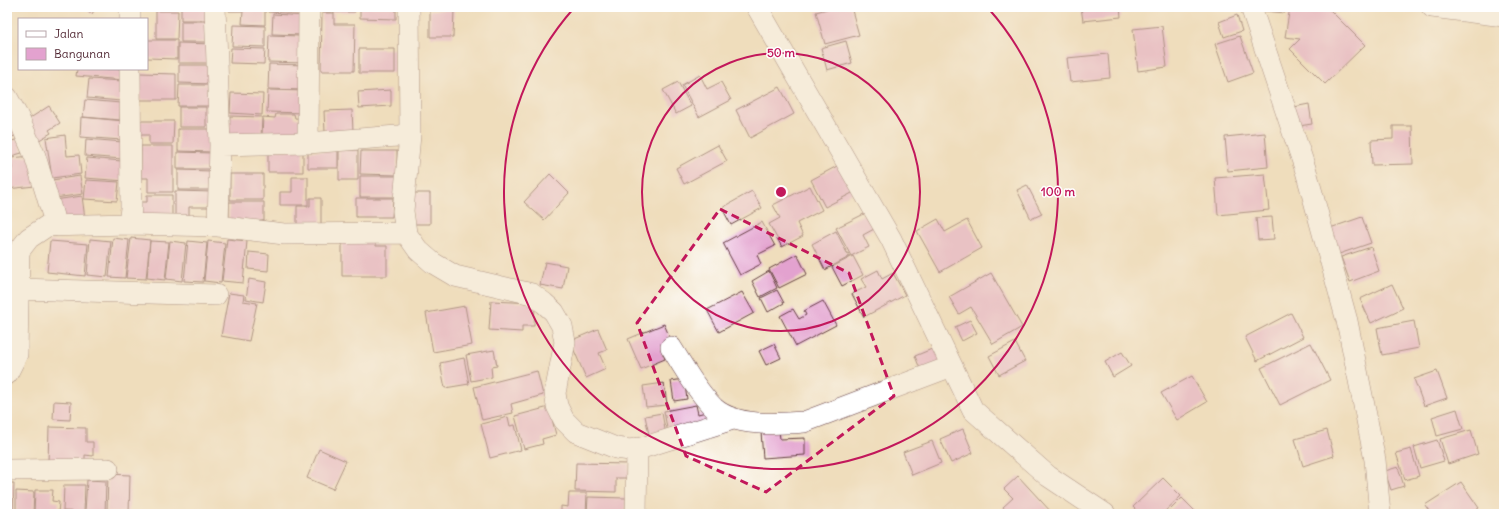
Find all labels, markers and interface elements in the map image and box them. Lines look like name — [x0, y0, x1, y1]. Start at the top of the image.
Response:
legend — [18, 18, 148, 70]
text: Jalan — [54, 26, 83, 41]
text: 50 m — [767, 45, 796, 60]
text: Bangunan — [54, 46, 110, 61]
text: 100 m — [1041, 184, 1075, 199]
centre of rings — [774, 185, 788, 199]

